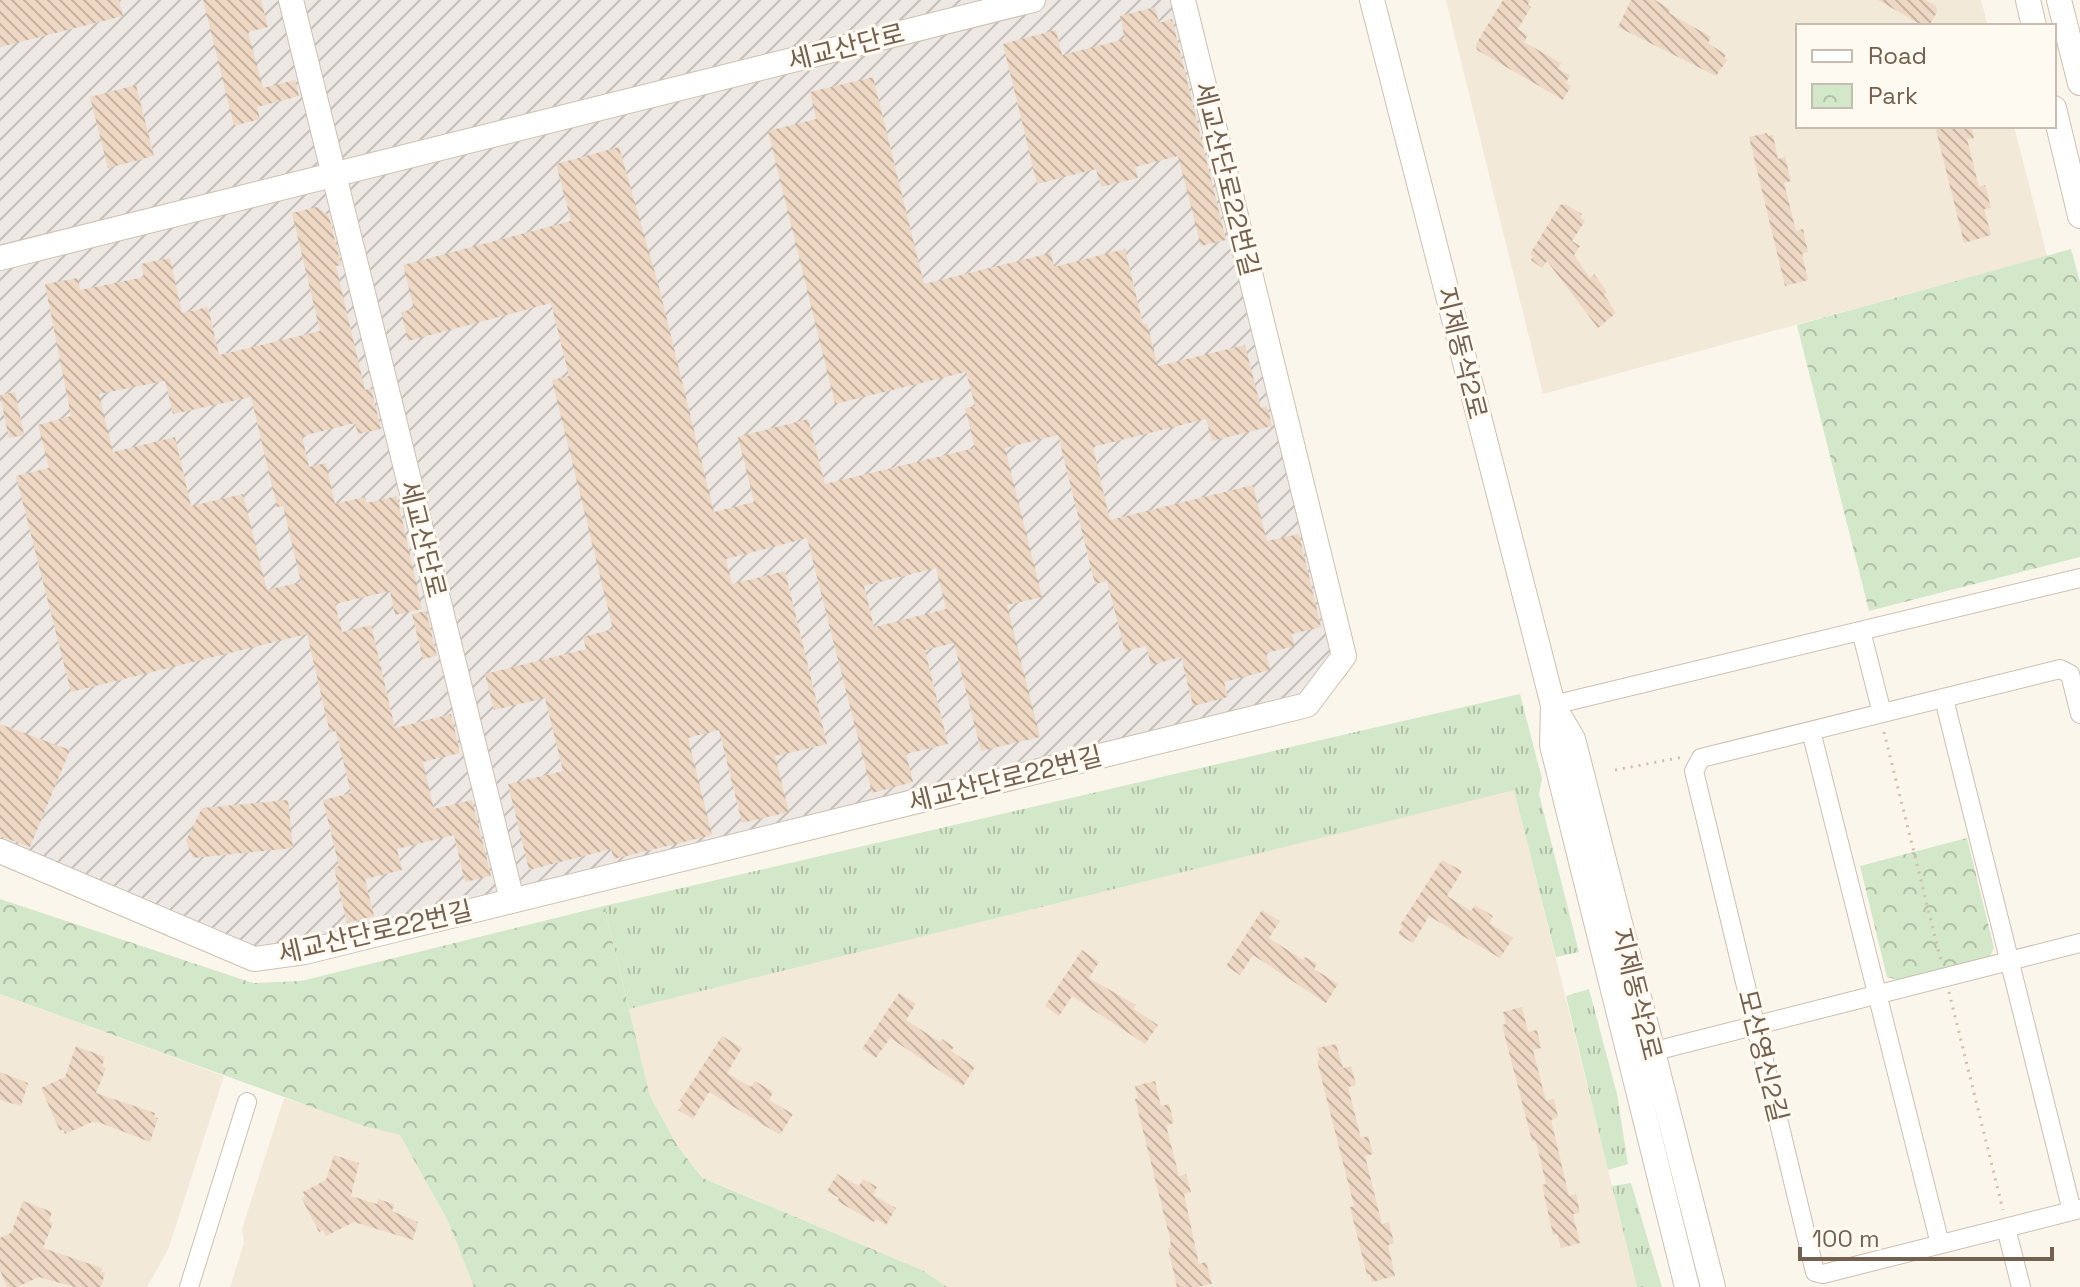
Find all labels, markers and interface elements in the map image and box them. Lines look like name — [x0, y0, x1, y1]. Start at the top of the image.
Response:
street label: 세교산단로 — [784, 16, 908, 78]
legend — [1796, 24, 2056, 128]
text: Road — [1868, 40, 1927, 71]
street label: 세교산단로22번길 — [1186, 78, 1268, 280]
text: Park — [1868, 80, 1918, 111]
street label: 지제동삭2로 — [1429, 283, 1495, 423]
street label: 세교산단로 — [392, 477, 454, 601]
street label: 세교산단로22번길 — [904, 738, 1106, 820]
street label: 세교산단로22번길 — [274, 893, 476, 971]
street label: 지제동삭2로 — [1604, 924, 1670, 1064]
street label: 모산영신2길 — [1730, 986, 1796, 1126]
scale bar — [1800, 1211, 2052, 1261]
text: 100 m — [1812, 1223, 1880, 1254]

